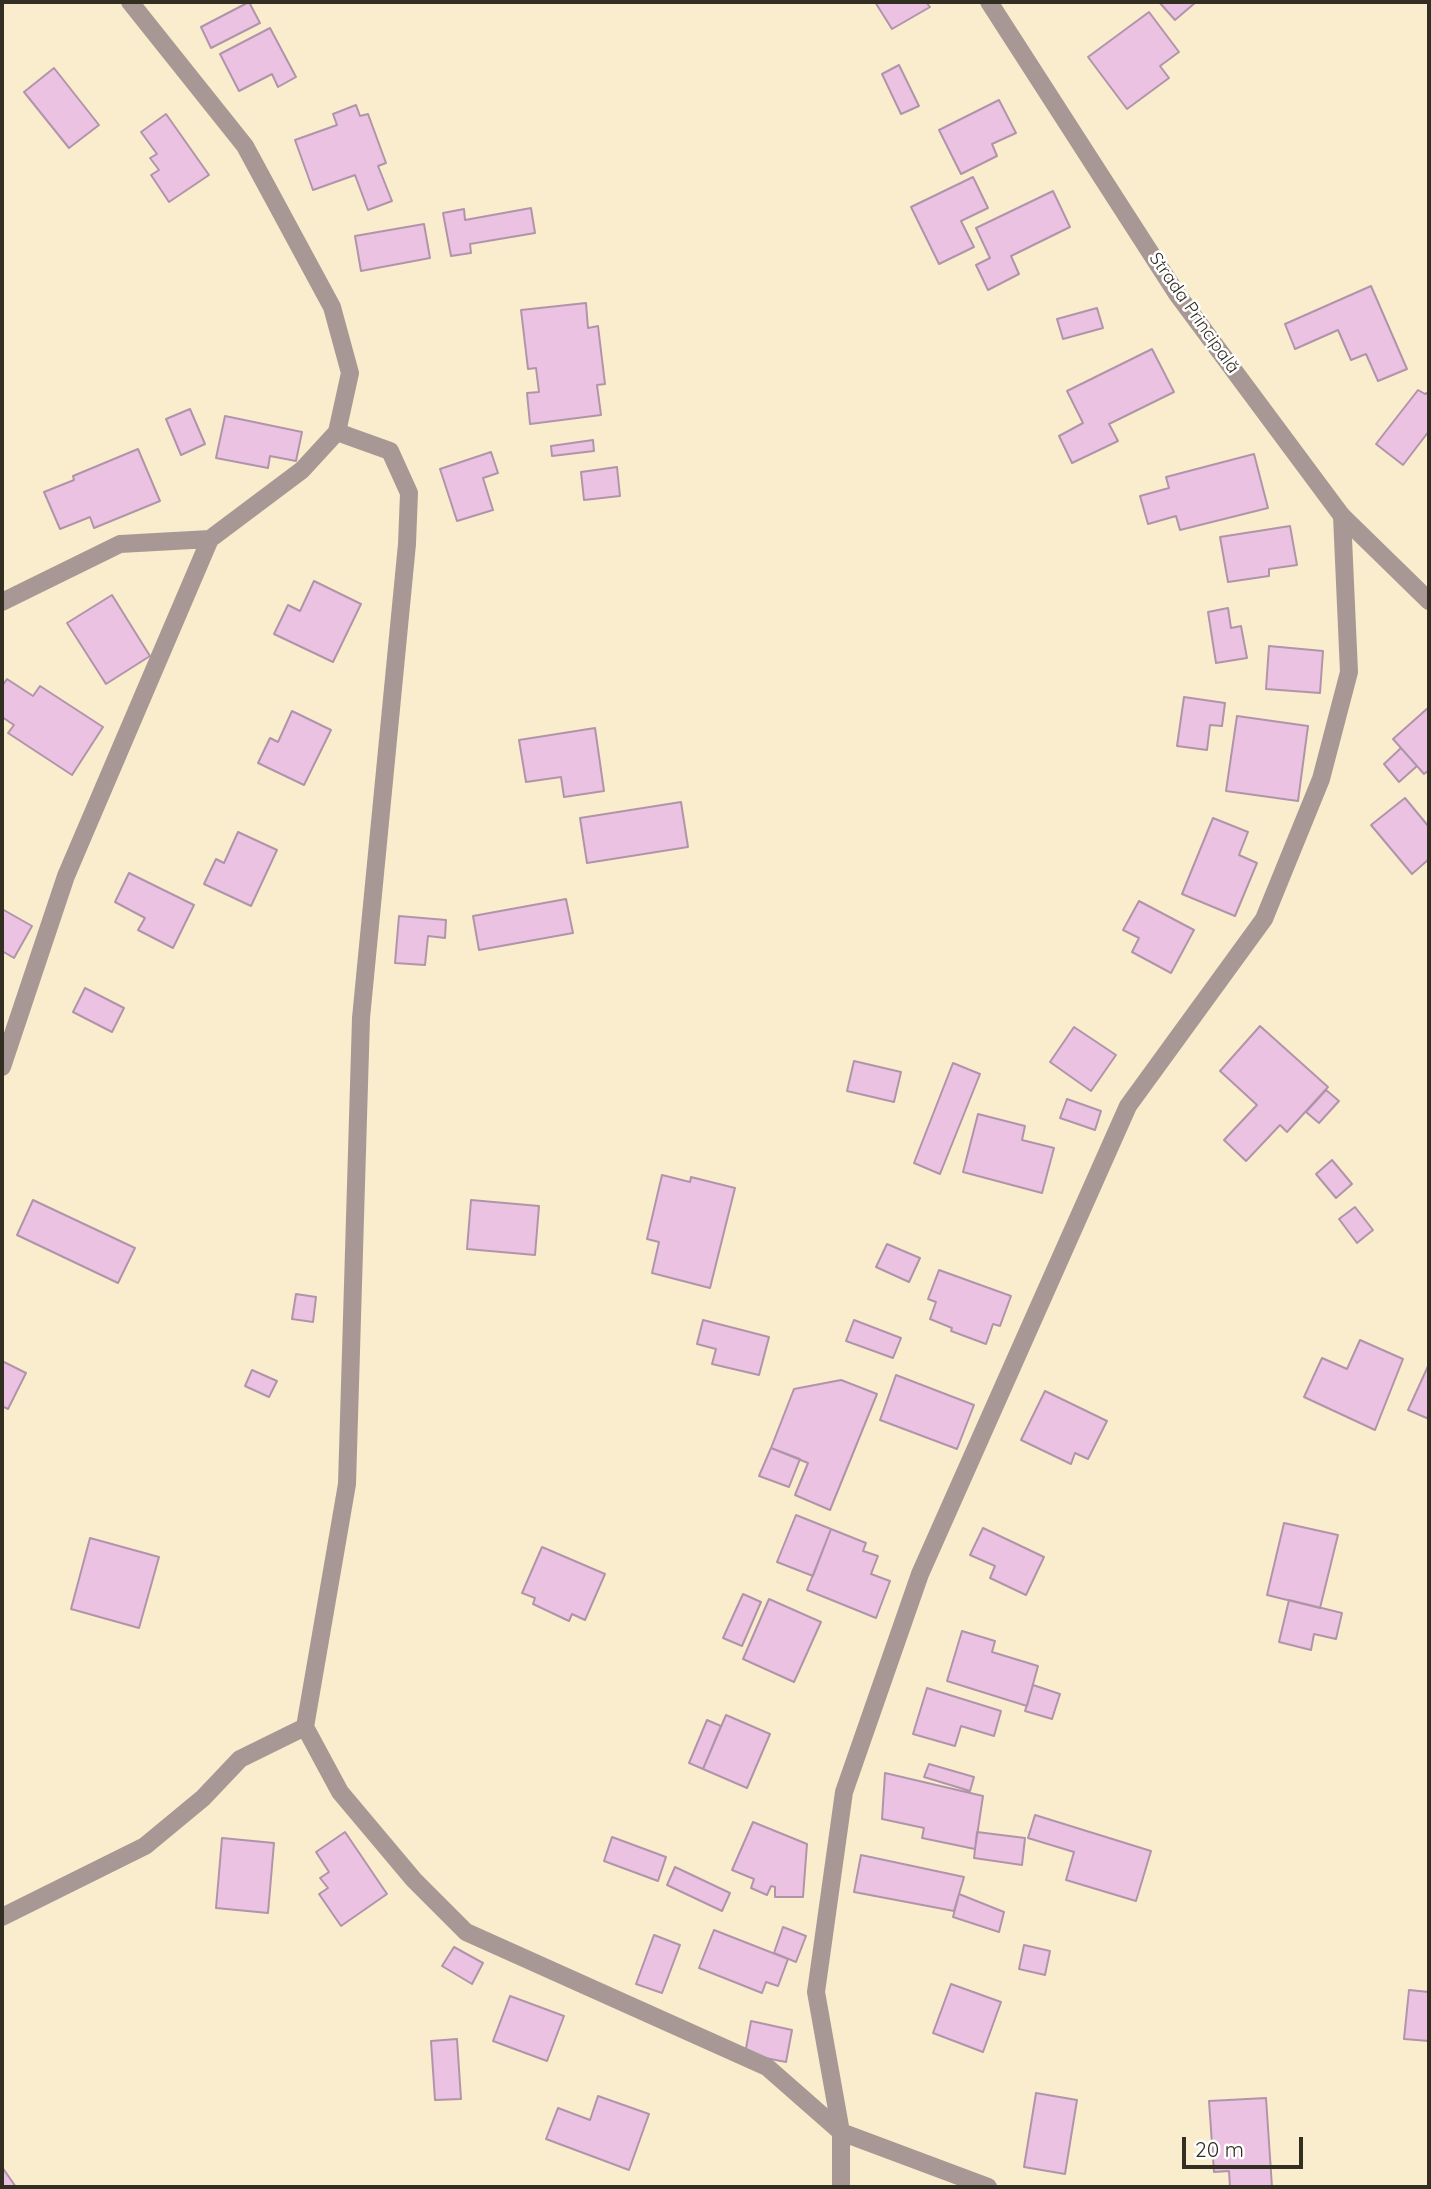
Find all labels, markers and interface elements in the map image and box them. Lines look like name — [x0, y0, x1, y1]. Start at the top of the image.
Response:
street label: Strada Principală — [1144, 248, 1244, 378]
scale bar — [1186, 2122, 1307, 2166]
text: 20 m — [1195, 2136, 1244, 2162]

